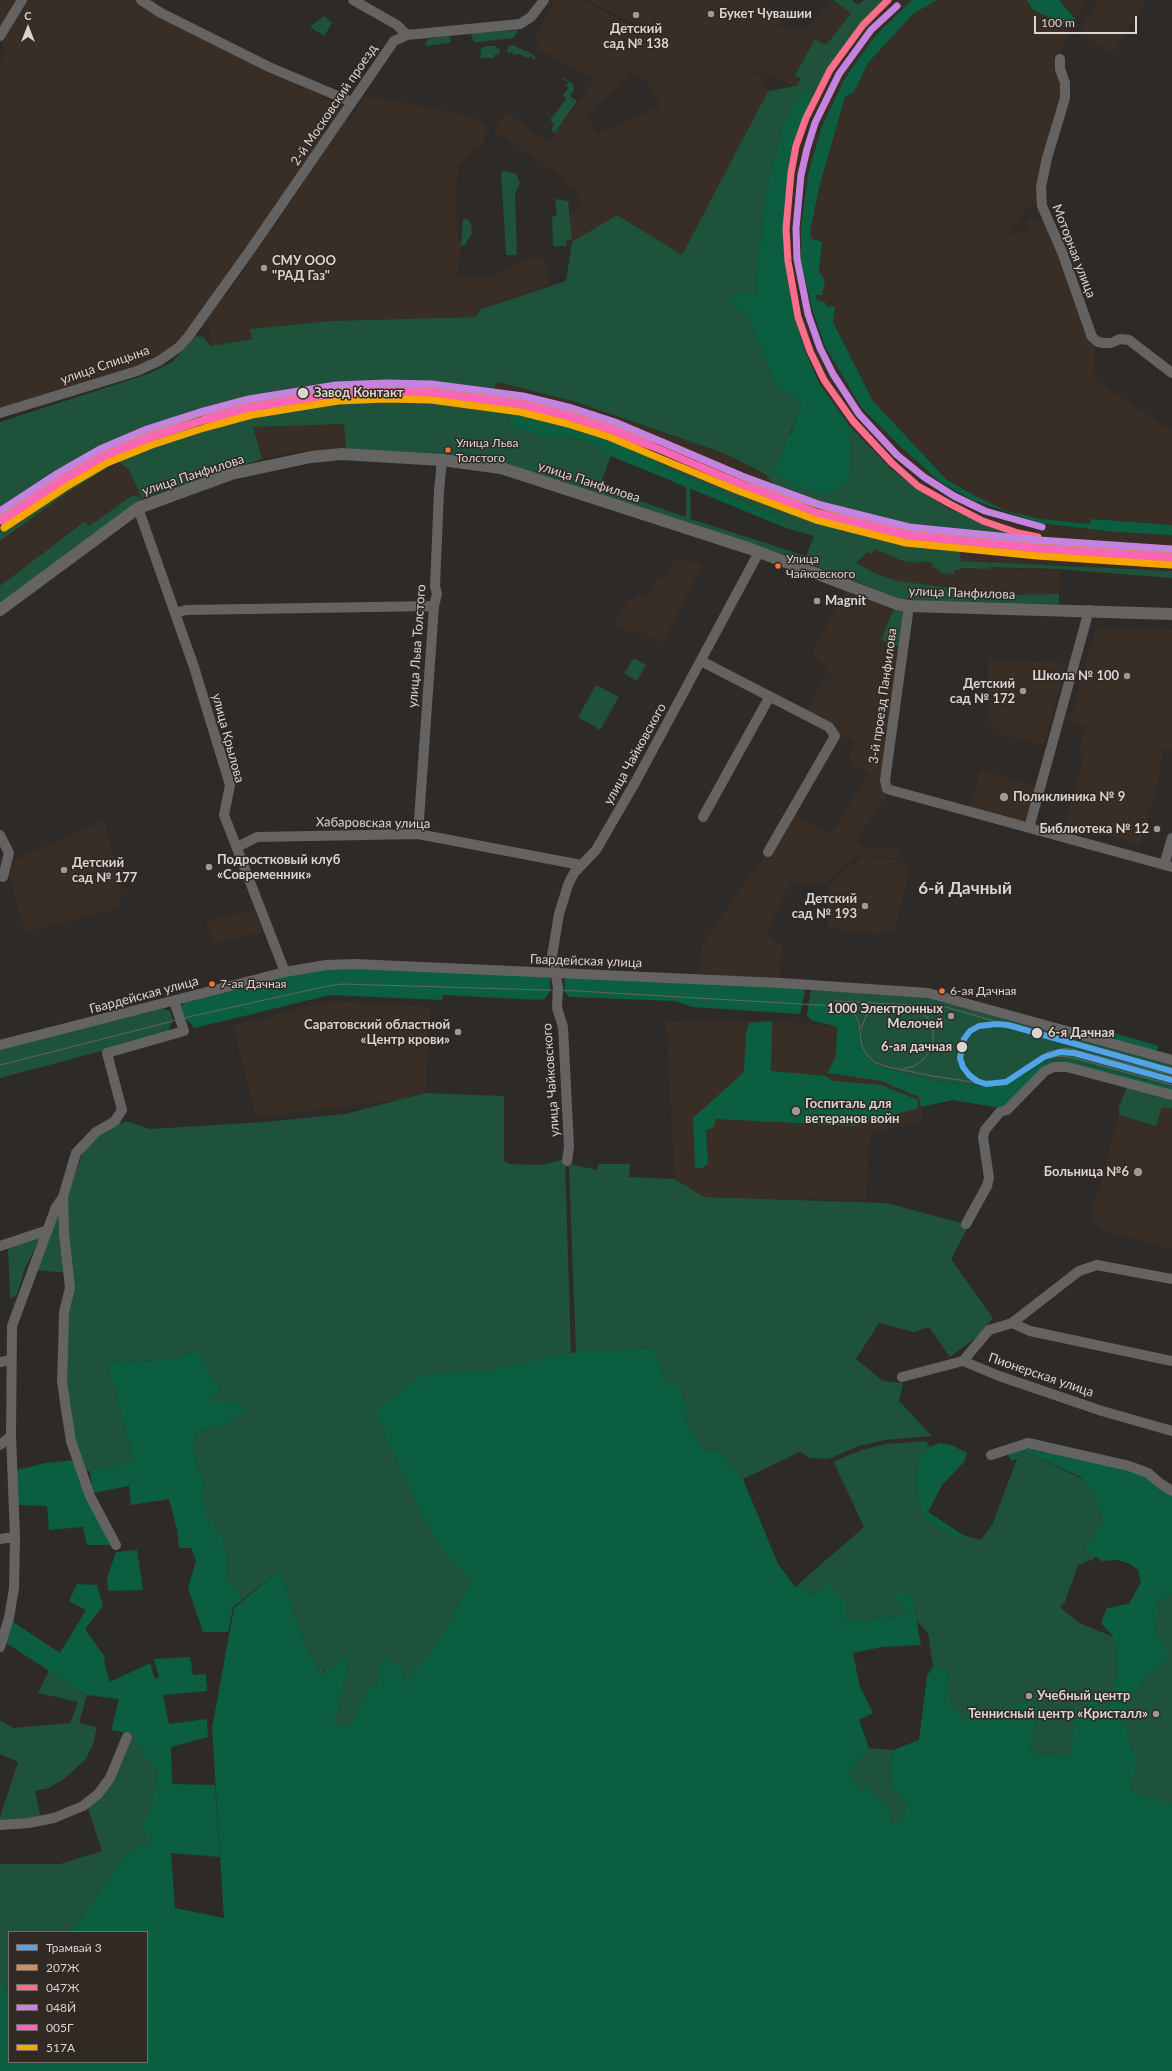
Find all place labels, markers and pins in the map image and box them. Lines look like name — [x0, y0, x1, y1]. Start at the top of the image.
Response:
place label: Букет Чувашии — [719, 6, 812, 22]
marker: Букет Чувашии — [706, 9, 716, 19]
marker: Детский сад № 138 — [631, 10, 641, 20]
place label: Детский сад № 138 — [603, 21, 669, 52]
place label: СМУ ООО "РАД Газ" — [272, 253, 336, 284]
marker: СМУ ООО "РАД Газ" — [259, 263, 269, 273]
place label: Завод Контакт — [314, 385, 404, 401]
marker: Завод Контакт — [296, 386, 310, 400]
place label: Улица Льва Толстого — [456, 436, 518, 464]
marker: Улица Льва Толстого — [443, 445, 453, 455]
place label: Улица Чайковского — [786, 552, 855, 580]
marker: Улица Чайковского — [773, 561, 783, 571]
place label: Magnit — [825, 593, 866, 609]
marker: Magnit — [812, 596, 822, 606]
place label: Школа № 100 — [1032, 668, 1119, 684]
marker: Школа № 100 — [1122, 671, 1132, 681]
place label: Детский сад № 172 — [950, 676, 1015, 707]
marker: Детский сад № 172 — [1018, 686, 1028, 696]
place label: Поликлиника № 9 — [1013, 789, 1125, 805]
marker: Поликлиника № 9 — [998, 791, 1010, 803]
place label: Библиотека № 12 — [1039, 821, 1149, 837]
marker: Библиотека № 12 — [1152, 824, 1162, 834]
place label: Подростковый клуб «Современник» — [217, 852, 340, 883]
place label: Детский сад № 177 — [72, 855, 137, 886]
marker: Подростковый клуб «Современник» — [204, 862, 214, 872]
marker: Детский сад № 177 — [59, 865, 69, 875]
place label: Детский сад № 193 — [792, 891, 857, 922]
marker: Детский сад № 193 — [860, 901, 870, 911]
place label: 7-ая Дачная — [220, 977, 287, 991]
marker: 7-ая Дачная — [207, 979, 217, 989]
place label: 6-ая Дачная — [950, 984, 1017, 998]
marker: 6-ая Дачная — [937, 986, 947, 996]
place label: 1000 Электронных Мелочей — [827, 1001, 943, 1032]
marker: 1000 Электронных Мелочей — [946, 1011, 956, 1021]
place label: Саратовский областной «Центр крови» — [304, 1017, 450, 1048]
place label: 6-я Дачная — [1048, 1025, 1115, 1041]
marker: 6-я Дачная — [1030, 1026, 1044, 1040]
marker: Саратовский областной «Центр крови» — [453, 1027, 463, 1037]
place label: 6-ая дачная — [881, 1039, 952, 1055]
marker: 6-ая дачная — [955, 1040, 969, 1054]
place label: Госпиталь для ветеранов войн — [805, 1096, 899, 1127]
marker: Госпиталь для ветеранов войн — [790, 1105, 802, 1117]
place label: Больница №6 — [1044, 1164, 1129, 1180]
marker: Больница №6 — [1132, 1166, 1144, 1178]
place label: Учебный центр — [1037, 1688, 1130, 1704]
marker: Учебный центр — [1024, 1691, 1034, 1701]
place label: Теннисный центр «Кристалл» — [968, 1706, 1148, 1722]
marker: Теннисный центр «Кристалл» — [1151, 1709, 1161, 1719]

